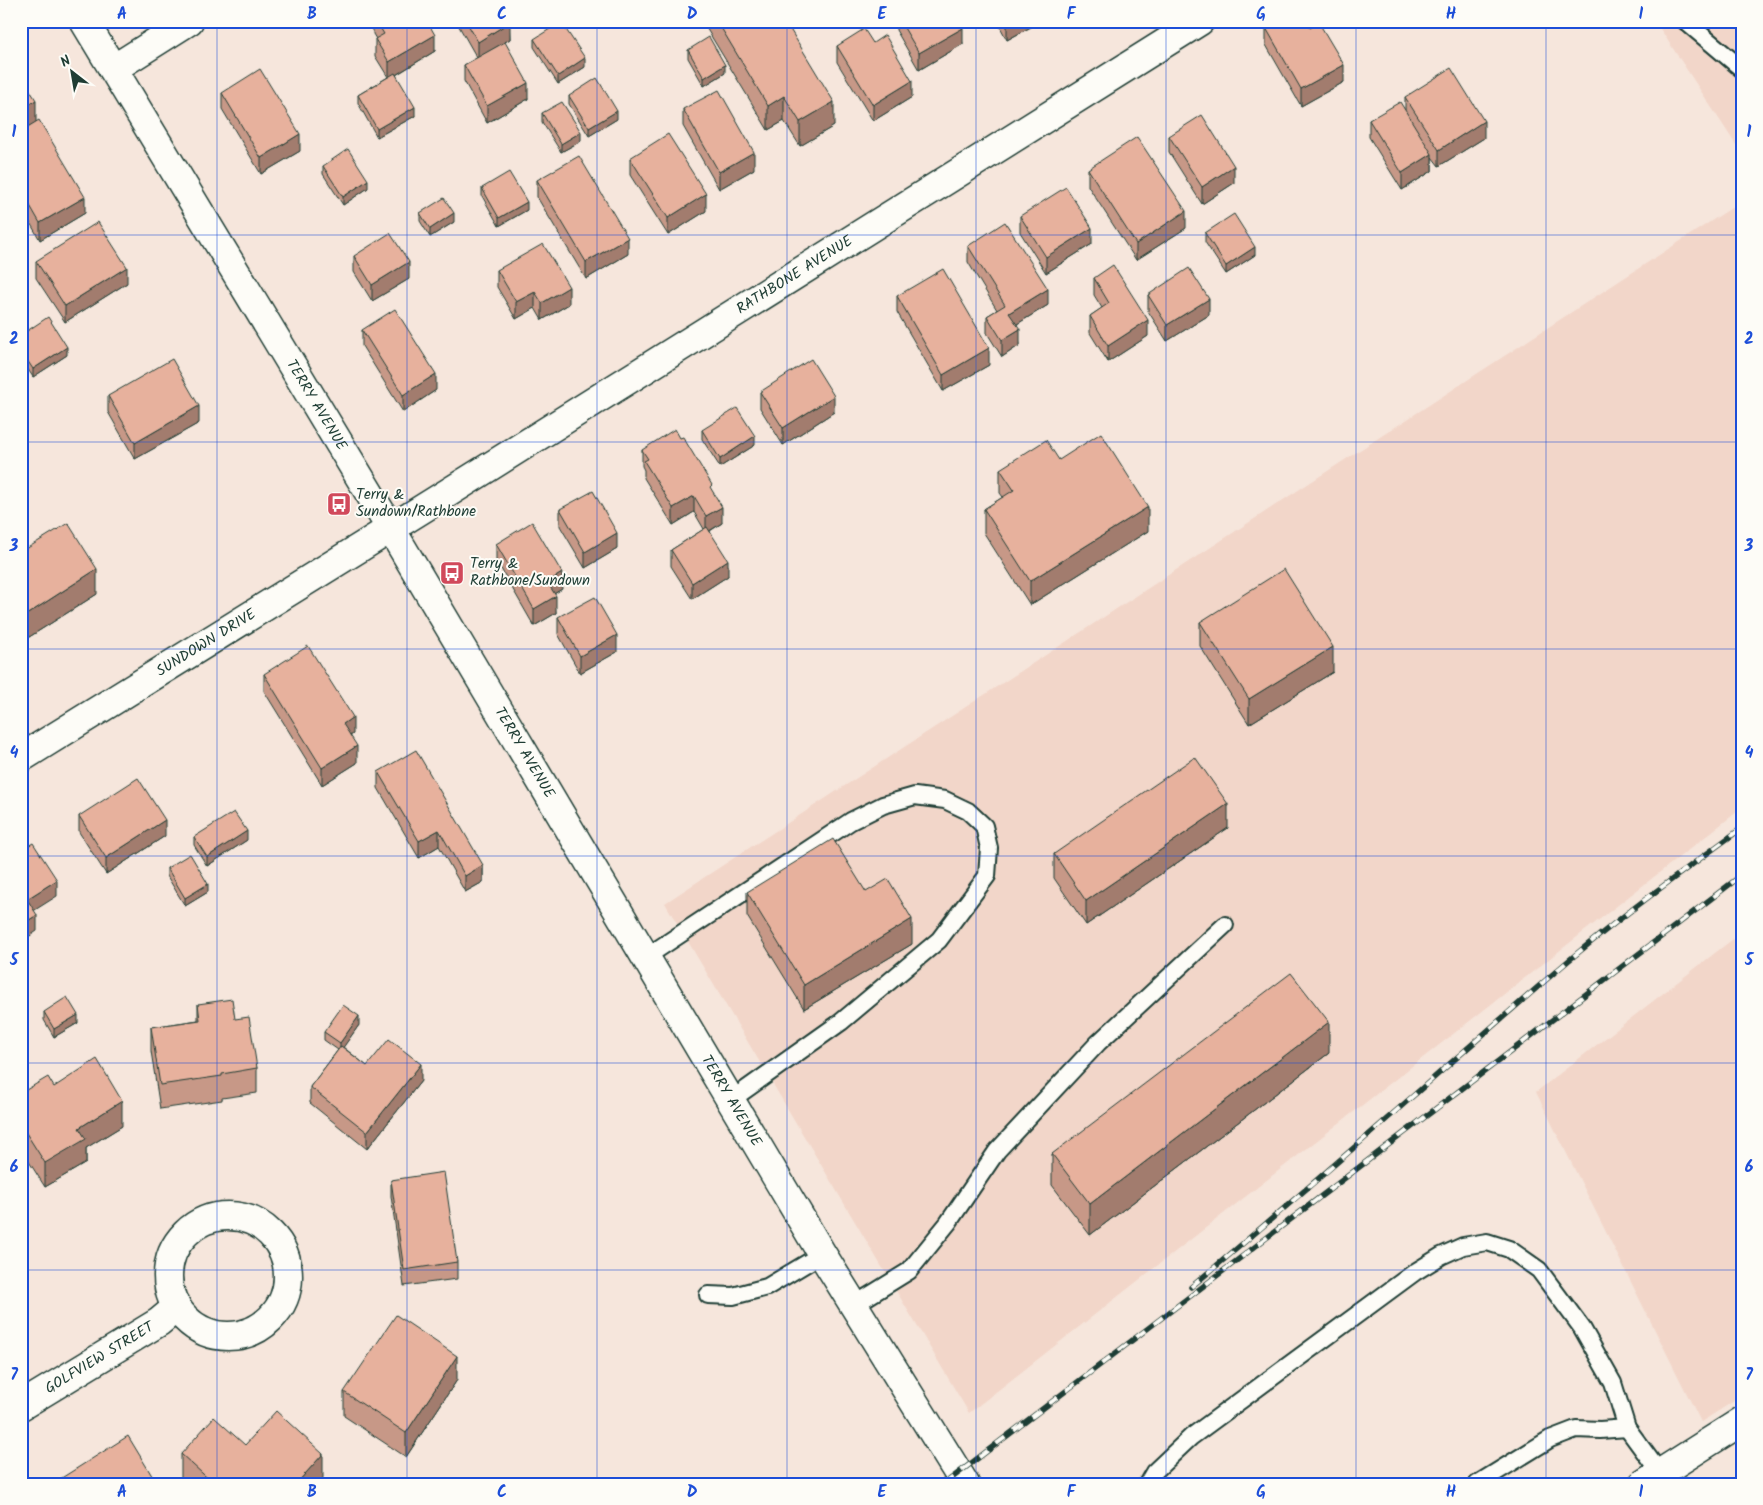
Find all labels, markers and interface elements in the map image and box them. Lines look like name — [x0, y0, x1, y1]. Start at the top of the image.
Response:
text: A — [117, 2, 127, 27]
text: B — [307, 2, 317, 27]
text: C — [497, 2, 507, 27]
text: D — [687, 2, 698, 27]
text: E — [878, 2, 888, 27]
text: F — [1067, 2, 1077, 27]
text: G — [1256, 2, 1266, 27]
text: H — [1446, 2, 1456, 27]
text: I — [1639, 2, 1644, 27]
north arrow — [48, 48, 98, 98]
text: N — [56, 50, 75, 73]
text: 1 — [12, 120, 17, 145]
text: 1 — [1747, 120, 1752, 145]
street label: RATHBONE AVENUE — [732, 229, 859, 321]
text: 2 — [9, 327, 19, 352]
text: 2 — [1744, 327, 1754, 352]
street label: TERRY AVENUE — [279, 355, 354, 457]
place label: Terry & Sundown/Rathbone — [356, 483, 476, 524]
bus stop icon: Terry & Sundown/Rathbone — [326, 491, 352, 517]
text: 3 — [9, 534, 19, 559]
text: 3 — [1744, 534, 1754, 559]
place label: Terry & Rathbone/Sundown — [470, 552, 590, 593]
bus stop icon: Terry & Rathbone/Sundown — [439, 560, 465, 586]
street label: SUNDOWN DRIVE — [152, 602, 262, 683]
street label: TERRY AVENUE — [488, 703, 561, 804]
text: 4 — [10, 741, 19, 766]
text: 4 — [1745, 741, 1754, 766]
text: 5 — [9, 948, 20, 973]
text: 5 — [1744, 948, 1755, 973]
street label: TERRY AVENUE — [694, 1051, 768, 1152]
text: 6 — [10, 1155, 19, 1180]
text: 6 — [1745, 1155, 1754, 1180]
street label: GOLFVIEW STREET — [40, 1315, 160, 1401]
text: 7 — [10, 1363, 18, 1388]
text: 7 — [1745, 1363, 1753, 1388]
text: A — [117, 1480, 127, 1505]
text: B — [307, 1480, 317, 1505]
text: C — [497, 1480, 507, 1505]
text: D — [687, 1480, 698, 1505]
text: E — [878, 1480, 888, 1505]
text: F — [1067, 1480, 1077, 1505]
text: G — [1256, 1480, 1266, 1505]
text: H — [1446, 1480, 1456, 1505]
text: I — [1639, 1480, 1644, 1505]

